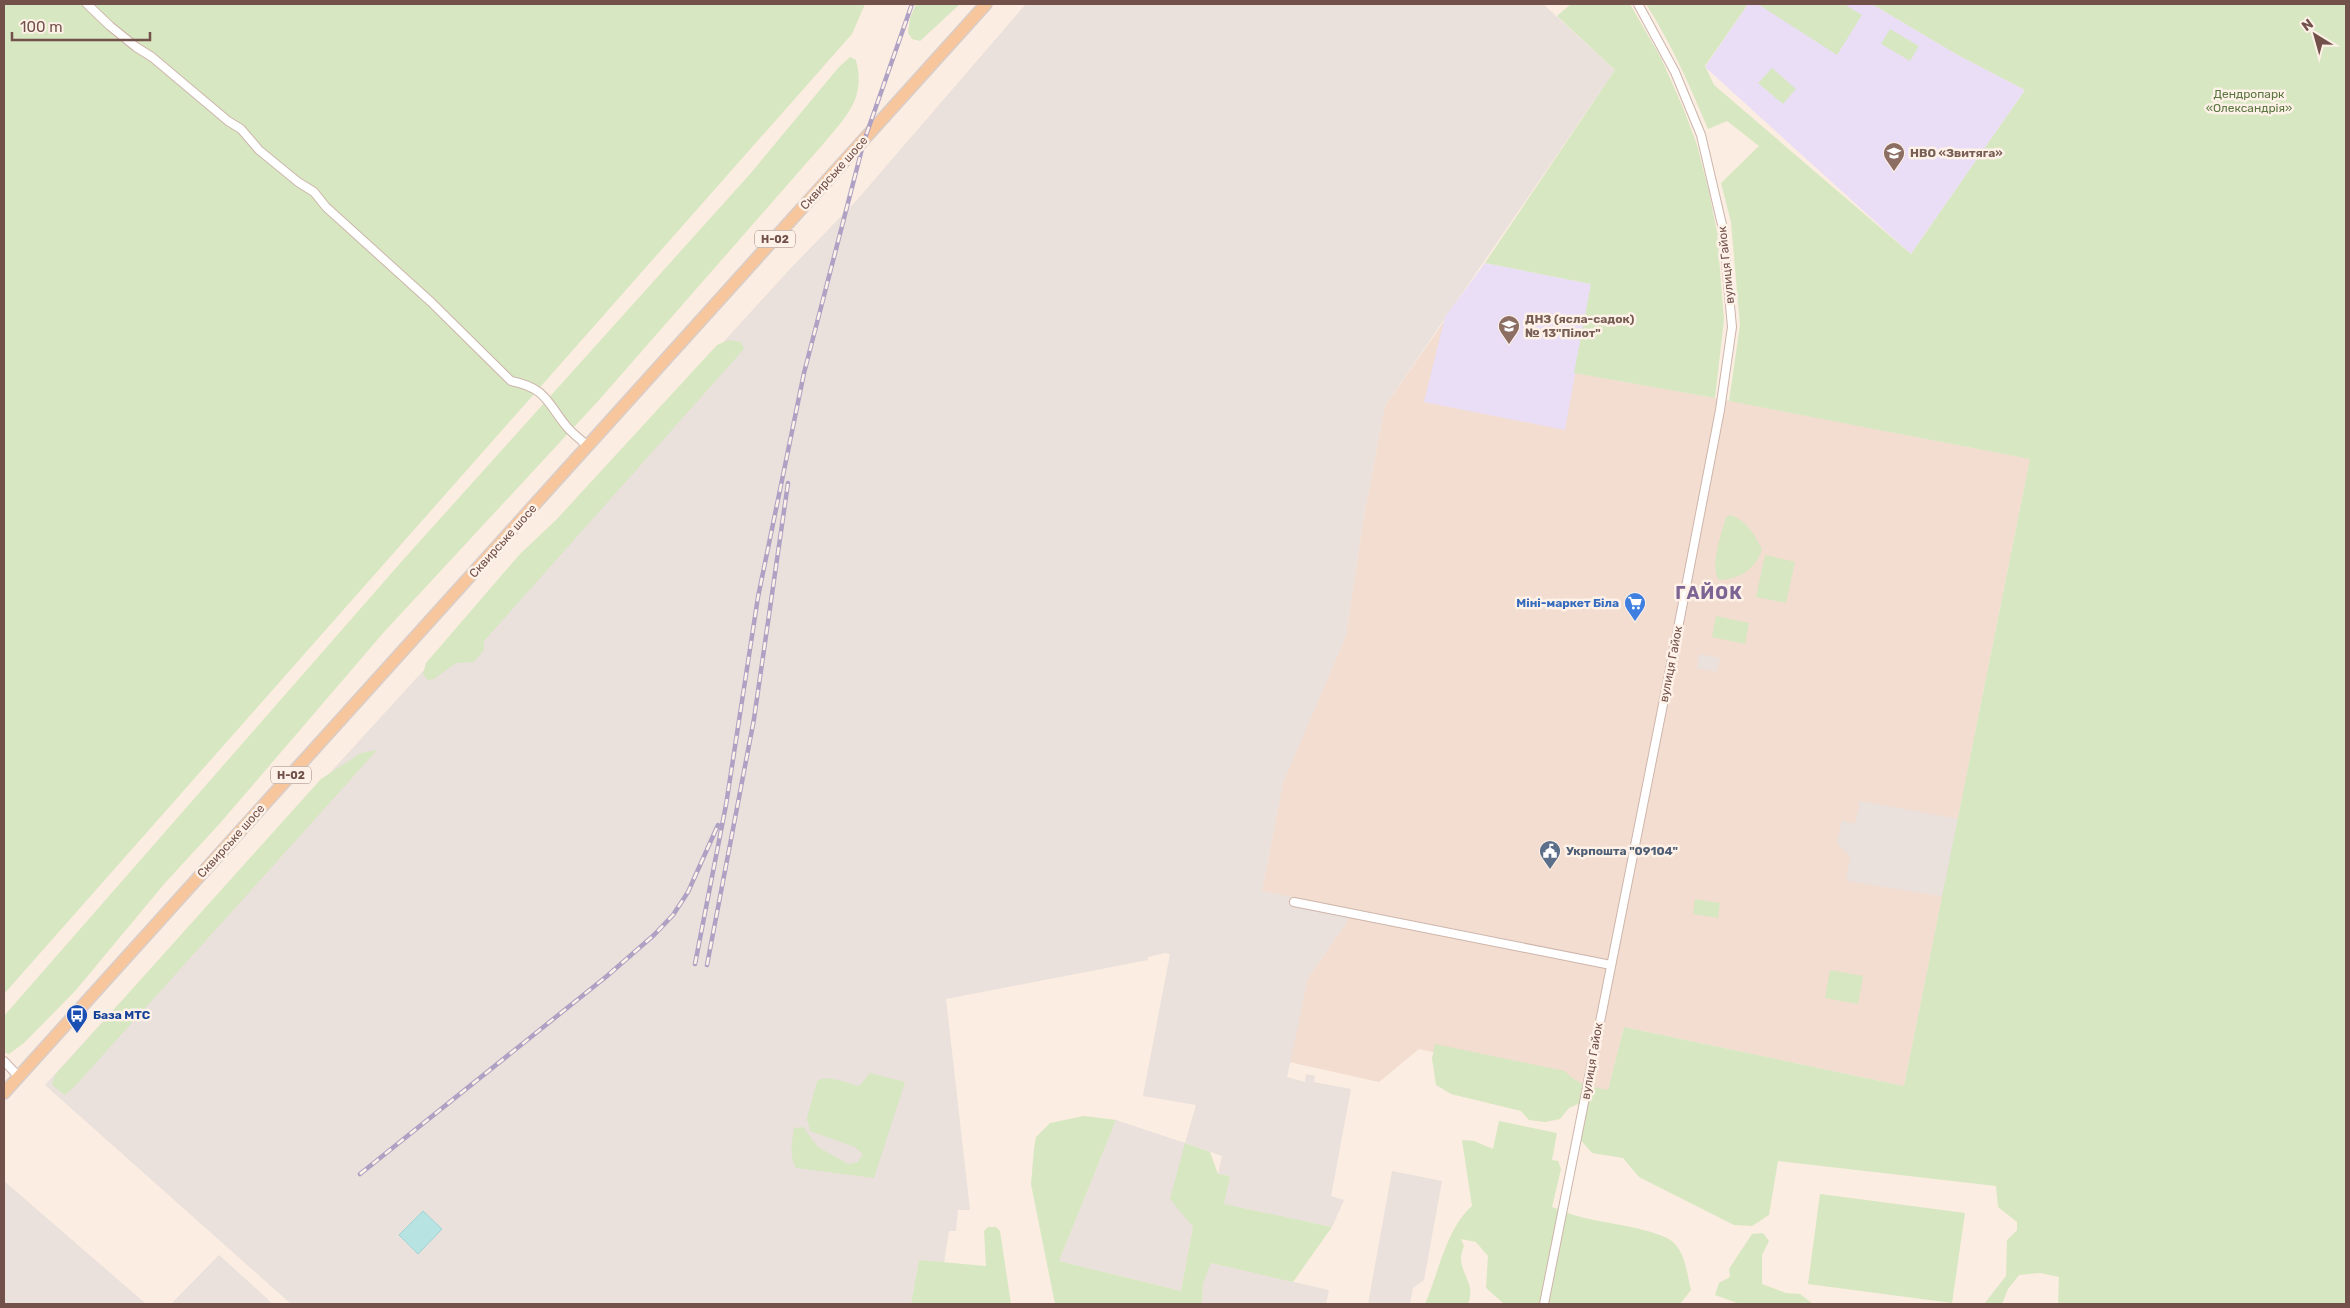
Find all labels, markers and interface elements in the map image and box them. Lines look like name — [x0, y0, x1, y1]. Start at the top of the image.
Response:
scale bar — [12, 10, 150, 42]
north arrow — [2290, 10, 2340, 60]
text: N — [2298, 15, 2317, 35]
text: 100 m — [20, 18, 62, 36]
park label: Дендропарк «Олександрія» — [2206, 87, 2292, 115]
street label: Сквирське шосе — [797, 133, 871, 213]
school or university icon: НВО «Звитяга» — [1882, 141, 1906, 172]
place label: НВО «Звитяга» — [1910, 146, 2003, 160]
street label: вулиця Гайок — [1715, 225, 1737, 304]
road number: Н-02 — [755, 230, 795, 248]
place label: ДНЗ (ясла-садок) № 13"Пілот" — [1525, 312, 1635, 340]
school or university icon: ДНЗ (ясла-садок) № 13"Пілот" — [1497, 314, 1521, 345]
street label: Сквирське шосе — [466, 501, 540, 581]
district label: ГАЙОК — [1675, 582, 1743, 604]
supermarket icon: Міні-маркет Біла — [1623, 591, 1647, 622]
place label: Міні-маркет Біла — [1516, 596, 1619, 610]
street label: вулиця Гайок — [1657, 624, 1685, 703]
road number: Н-02 — [271, 766, 311, 784]
street label: Сквирське шосе — [194, 801, 268, 881]
public building icon: Укрпошта "09104" — [1538, 839, 1562, 870]
place label: Укрпошта "09104" — [1566, 844, 1678, 858]
bus stop icon: База МТС — [65, 1003, 89, 1034]
place label: База МТС — [93, 1008, 151, 1022]
street label: вулиця Гайок — [1578, 1021, 1606, 1100]

